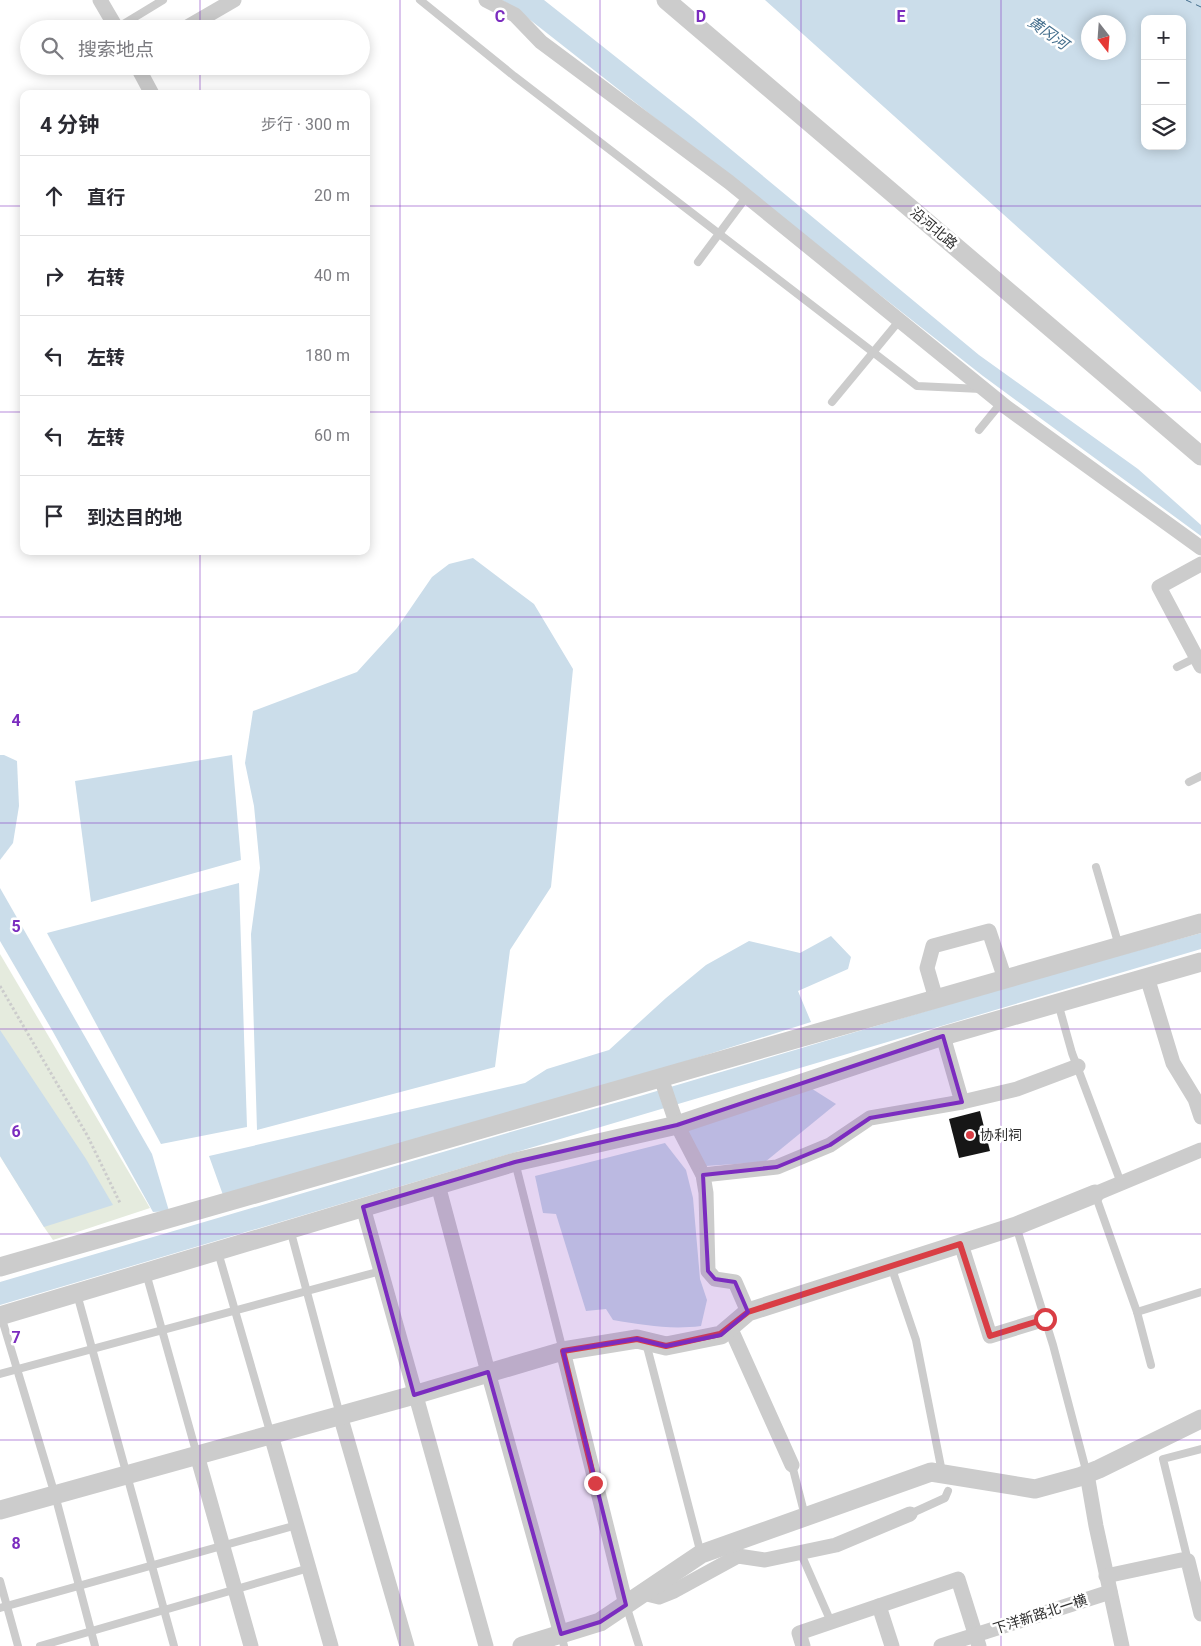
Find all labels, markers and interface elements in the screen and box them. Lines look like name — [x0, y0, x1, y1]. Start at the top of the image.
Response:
text: C — [495, 7, 505, 26]
text: D — [696, 7, 706, 26]
text: E — [897, 7, 906, 26]
water label: 黄冈河 — [1024, 13, 1074, 55]
north arrow — [1081, 15, 1126, 60]
map controls — [1141, 15, 1186, 150]
button: + — [1141, 15, 1186, 60]
search box — [20, 20, 370, 75]
icon: search — [38, 34, 66, 62]
text: 搜索地点 — [78, 38, 154, 61]
button: − — [1141, 60, 1186, 105]
button: layers — [1141, 105, 1186, 150]
text: 4 分钟 — [40, 113, 99, 137]
text: 步行 · 300 m — [261, 115, 350, 134]
icon: ahead — [40, 182, 68, 210]
text: 直行 — [87, 186, 125, 209]
text: 20 m — [314, 186, 350, 205]
street label: 沿河北路 — [907, 204, 961, 252]
icon: right — [40, 262, 68, 290]
text: 右转 — [87, 266, 125, 289]
text: 40 m — [314, 266, 350, 285]
icon: left — [40, 342, 68, 370]
text: 左转 — [87, 346, 125, 369]
text: 180 m — [305, 346, 350, 365]
icon: left — [40, 422, 68, 450]
text: 左转 — [87, 426, 125, 449]
text: 60 m — [314, 426, 350, 445]
icon: arrive — [40, 502, 68, 530]
text: 到达目的地 — [87, 506, 182, 529]
text: 4 — [11, 711, 21, 730]
text: 5 — [11, 917, 21, 936]
text: 6 — [11, 1122, 21, 1141]
place label: 协利祠 — [980, 1127, 1022, 1143]
marker: 协利祠 — [964, 1129, 976, 1141]
route start — [1034, 1308, 1057, 1331]
text: 7 — [11, 1328, 21, 1347]
route end — [584, 1472, 607, 1495]
text: 8 — [11, 1534, 21, 1553]
street label: 下洋新路北一横 — [991, 1591, 1090, 1637]

